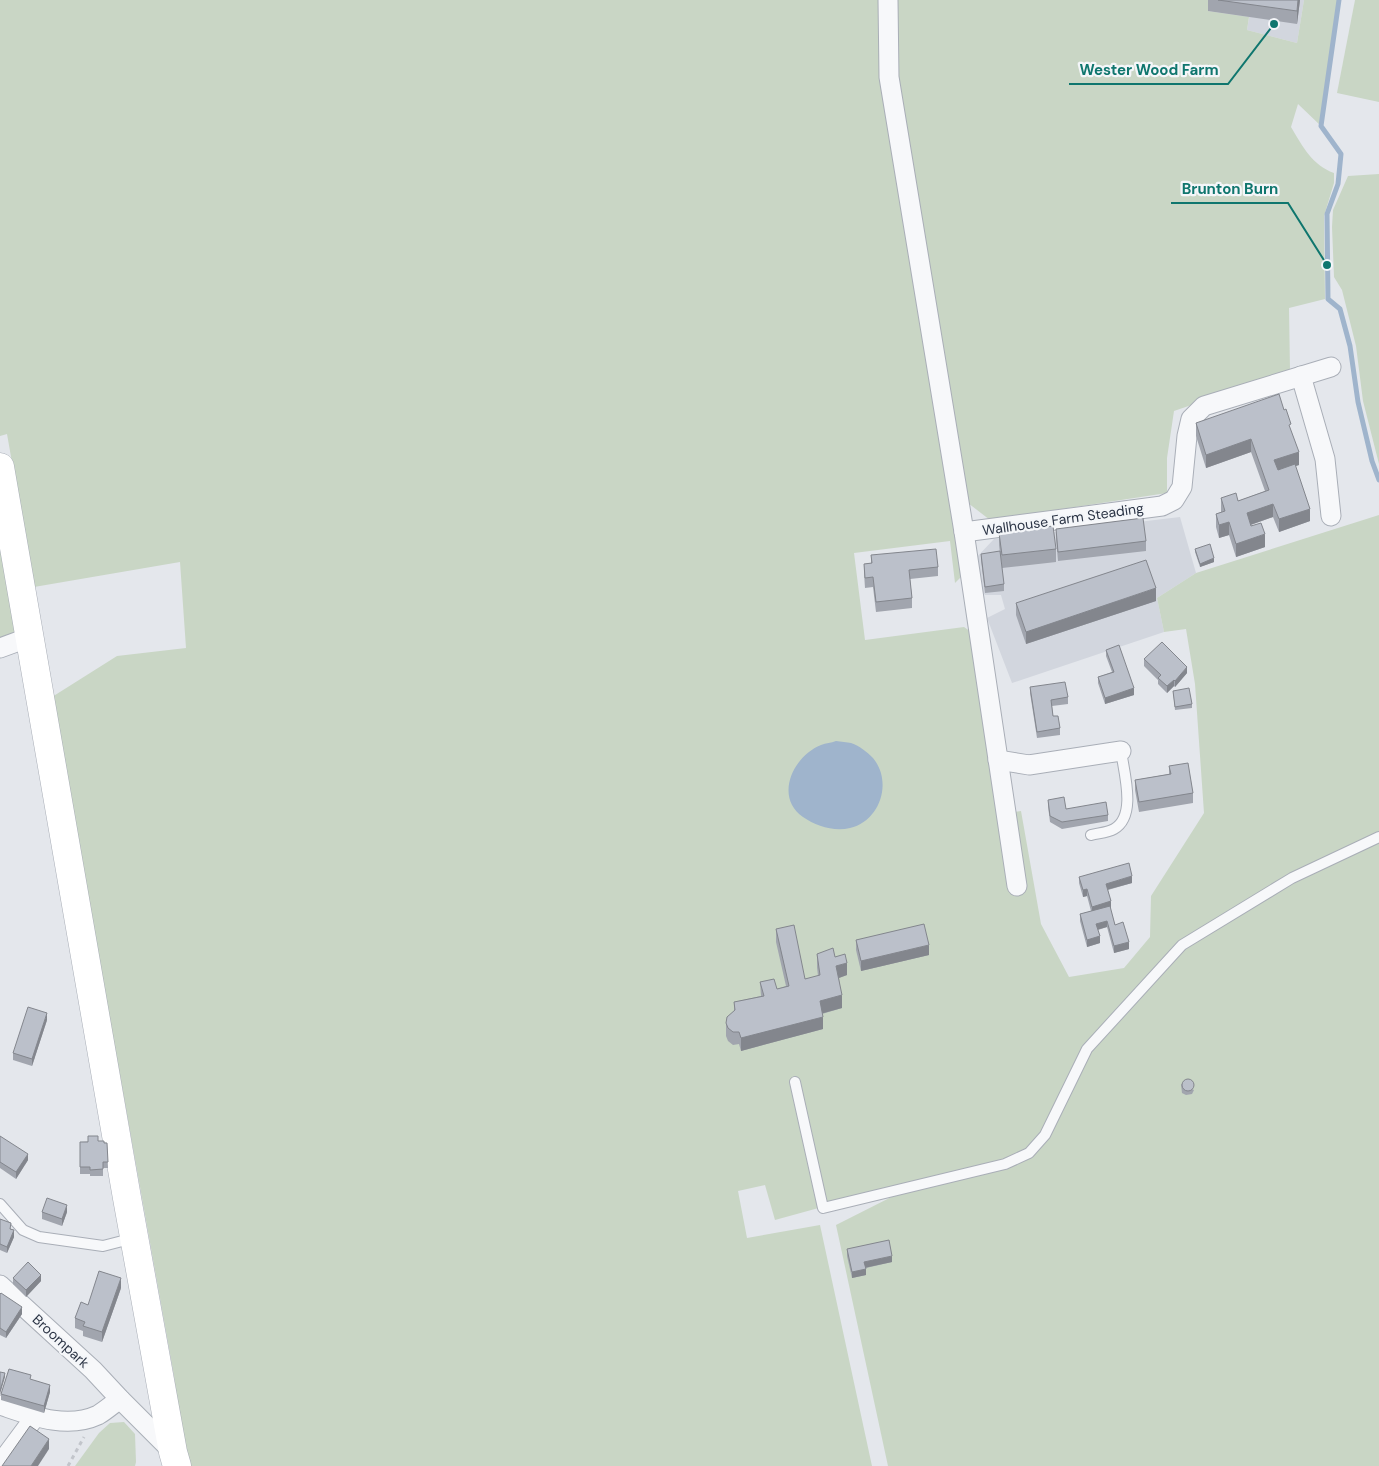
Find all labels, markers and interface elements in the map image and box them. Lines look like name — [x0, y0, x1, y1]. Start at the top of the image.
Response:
callout: Wester Wood Farm — [1069, 54, 1228, 84]
text: Wester Wood Farm — [1079, 60, 1219, 80]
callout: Brunton Burn — [1171, 173, 1288, 203]
text: Brunton Burn — [1182, 179, 1278, 199]
street label: Wallhouse Farm Steading — [981, 499, 1145, 539]
street label: Broompark — [29, 1310, 93, 1372]

